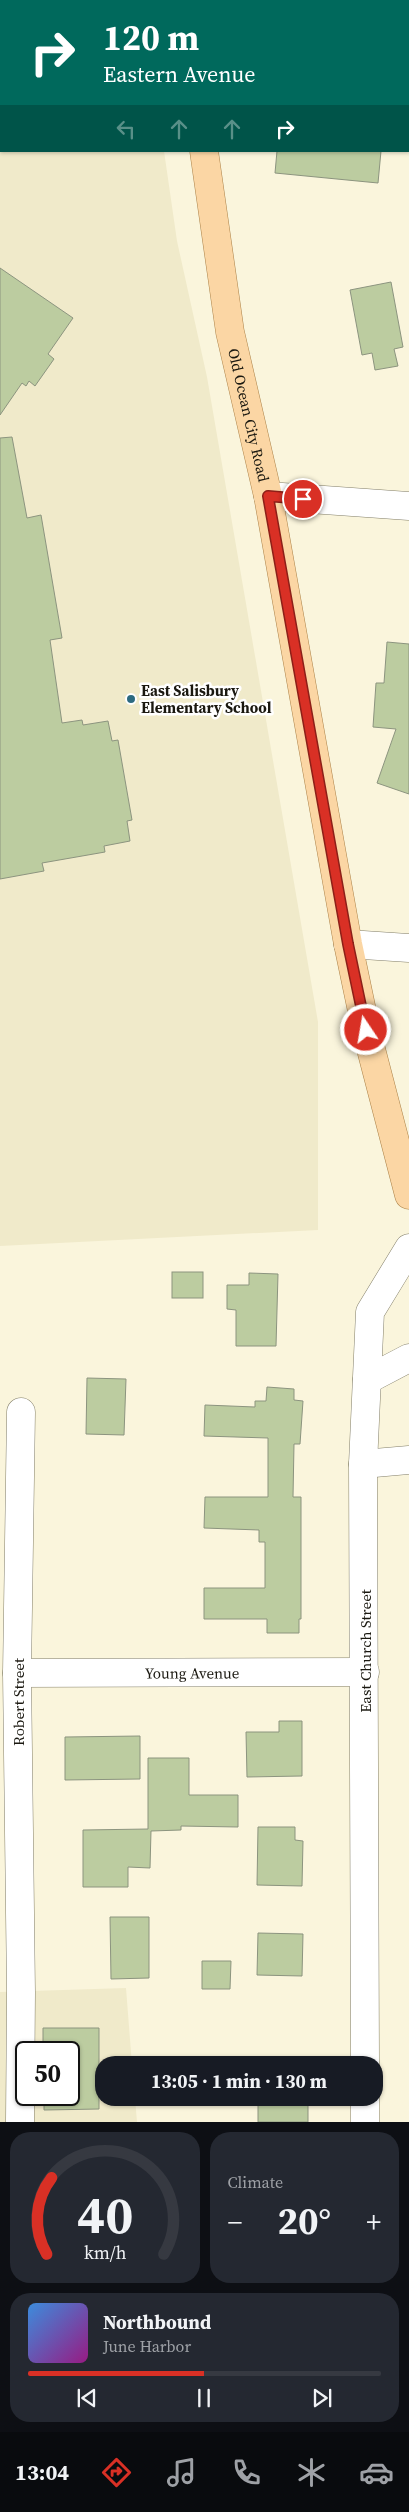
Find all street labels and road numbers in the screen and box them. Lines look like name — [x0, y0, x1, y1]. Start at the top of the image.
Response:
street label: Old Ocean City Road — [224, 346, 275, 484]
street label: East Church Street — [355, 1589, 376, 1713]
street label: Robert Street — [8, 1658, 29, 1746]
street label: Young Avenue — [145, 1662, 240, 1683]

